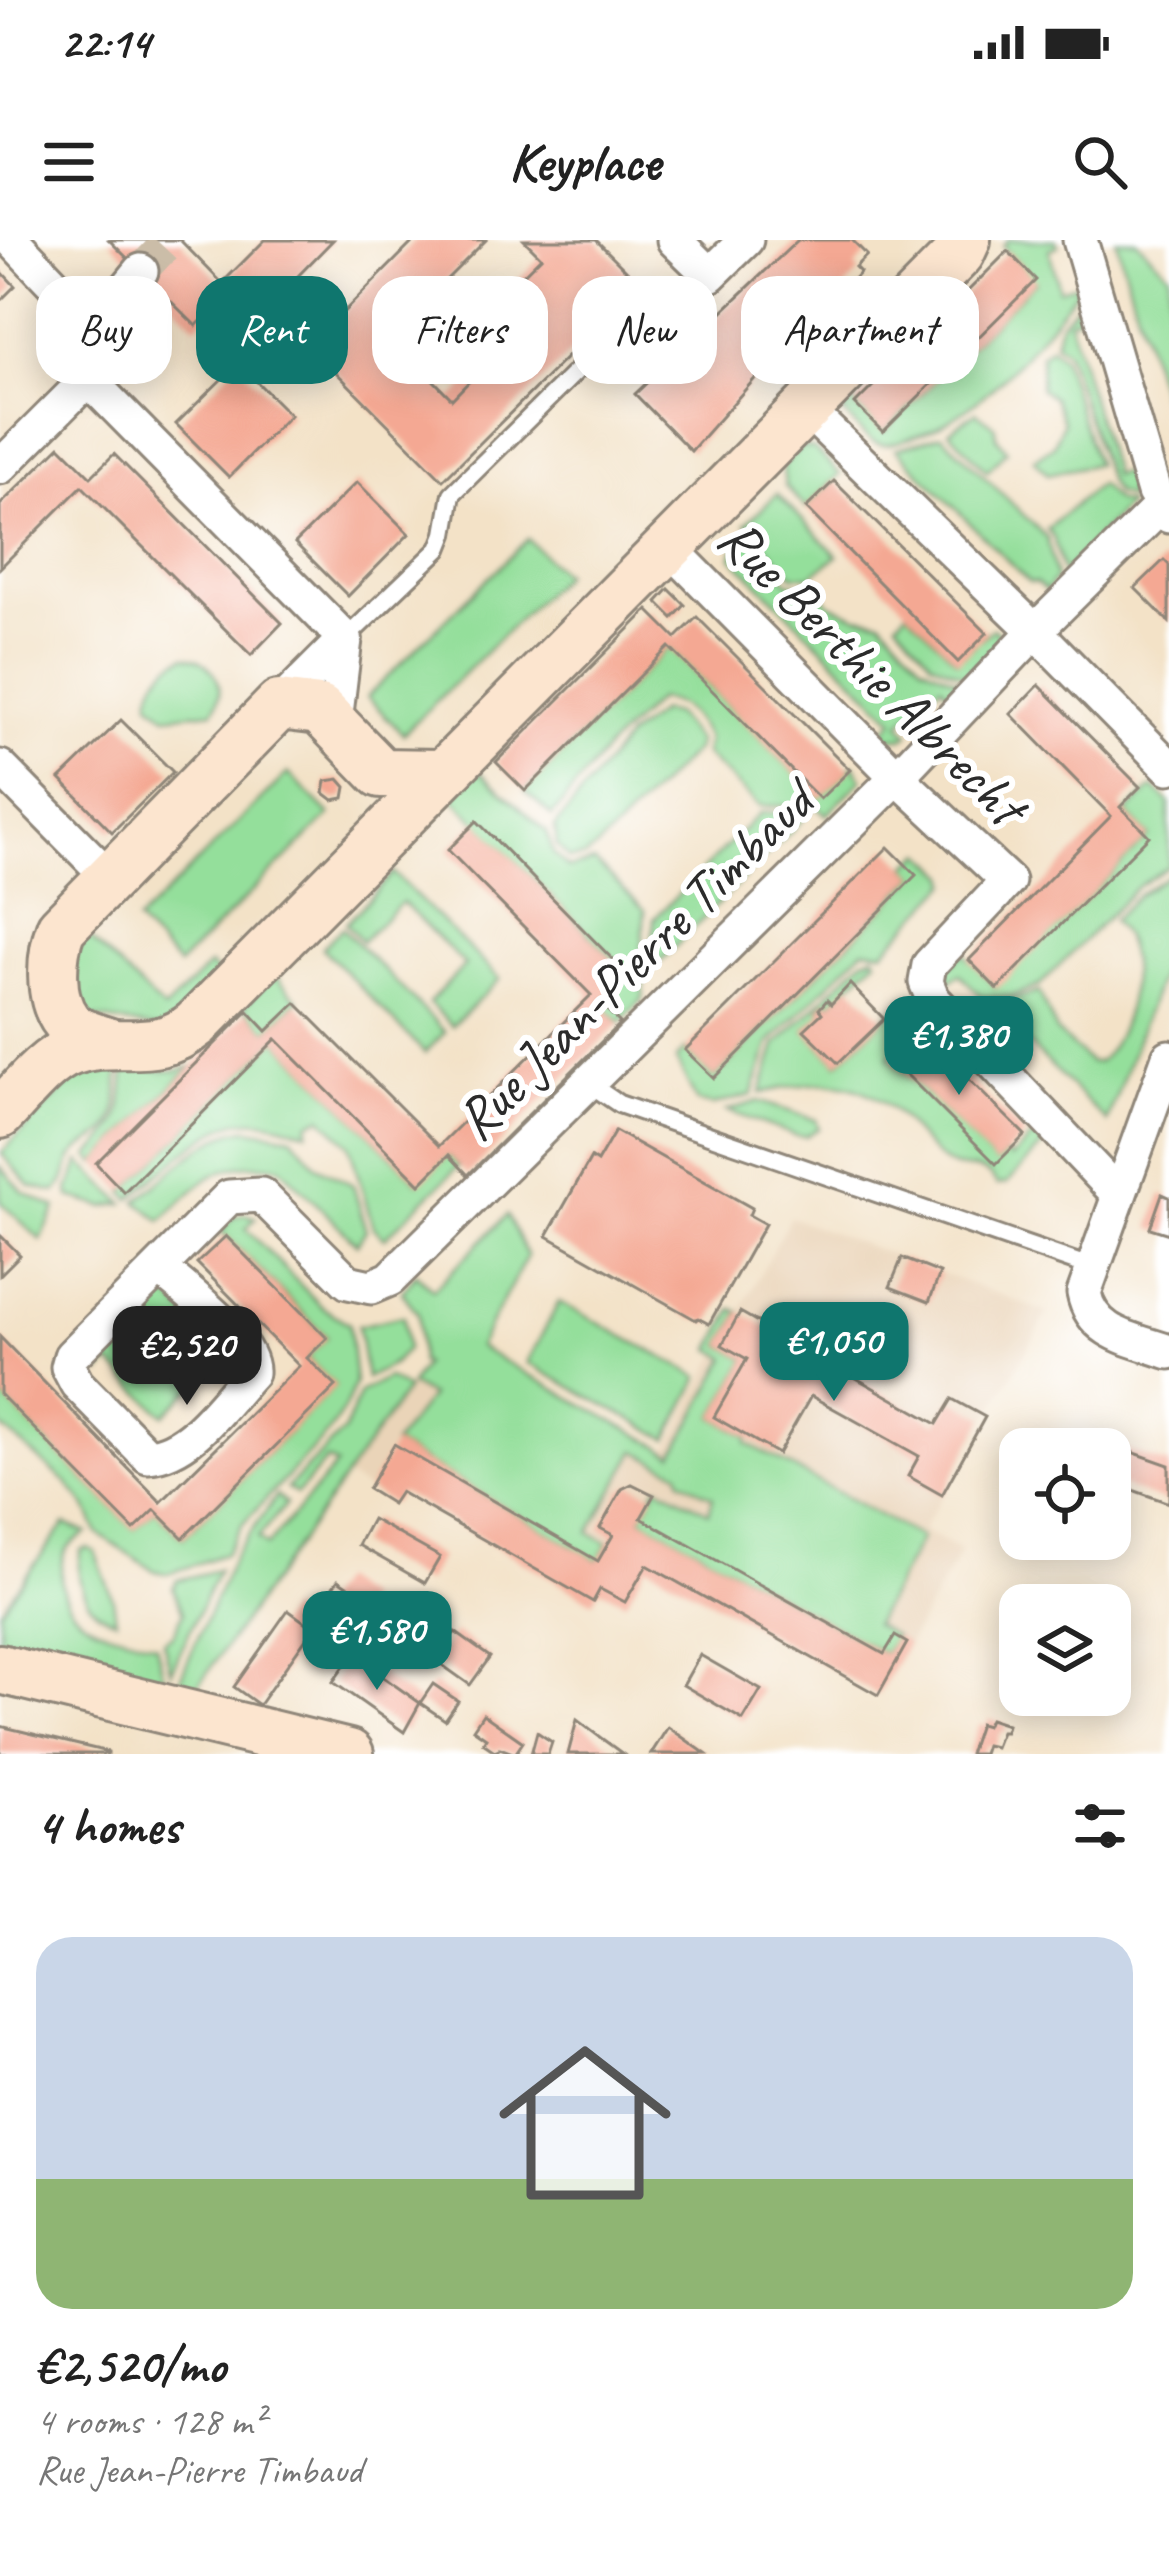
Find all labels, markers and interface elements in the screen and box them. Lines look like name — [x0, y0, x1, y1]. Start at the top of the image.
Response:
text: 22:14 — [60, 14, 150, 71]
text: Keyplace — [509, 128, 660, 196]
icon: menu — [36, 129, 102, 195]
icon: search — [1067, 129, 1133, 195]
chip: Buy — [36, 276, 172, 384]
chip: Rent — [196, 276, 348, 384]
chip: Filters — [372, 276, 548, 384]
chip: New — [572, 276, 717, 384]
chip: Apartment — [741, 276, 979, 384]
street label: Rue Berthie Albrecht — [703, 502, 1046, 845]
street label: Rue Jean-Pierre Timbaud — [440, 761, 834, 1155]
pin: €1,380 — [861, 996, 1057, 1098]
text: €1,380 — [911, 1010, 1007, 1059]
pin: €1,050 — [736, 1302, 932, 1404]
pin: €2,520 — [89, 1306, 285, 1408]
text: €1,050 — [787, 1316, 881, 1365]
text: €2,520 — [140, 1320, 234, 1369]
map controls — [999, 1428, 1131, 1716]
button: locate — [999, 1428, 1131, 1560]
button: layers — [999, 1584, 1131, 1716]
pin: €1,580 — [279, 1591, 475, 1693]
text: €1,580 — [330, 1605, 424, 1654]
icon: filters — [1067, 1793, 1133, 1859]
text: 4 homes — [36, 1794, 180, 1858]
icon: home — [477, 2015, 693, 2231]
text: €2,520/mo — [36, 2333, 225, 2397]
text: 4 rooms · 128 m² — [36, 2397, 264, 2446]
text: Rue Jean-Pierre Timbaud — [36, 2446, 362, 2495]

